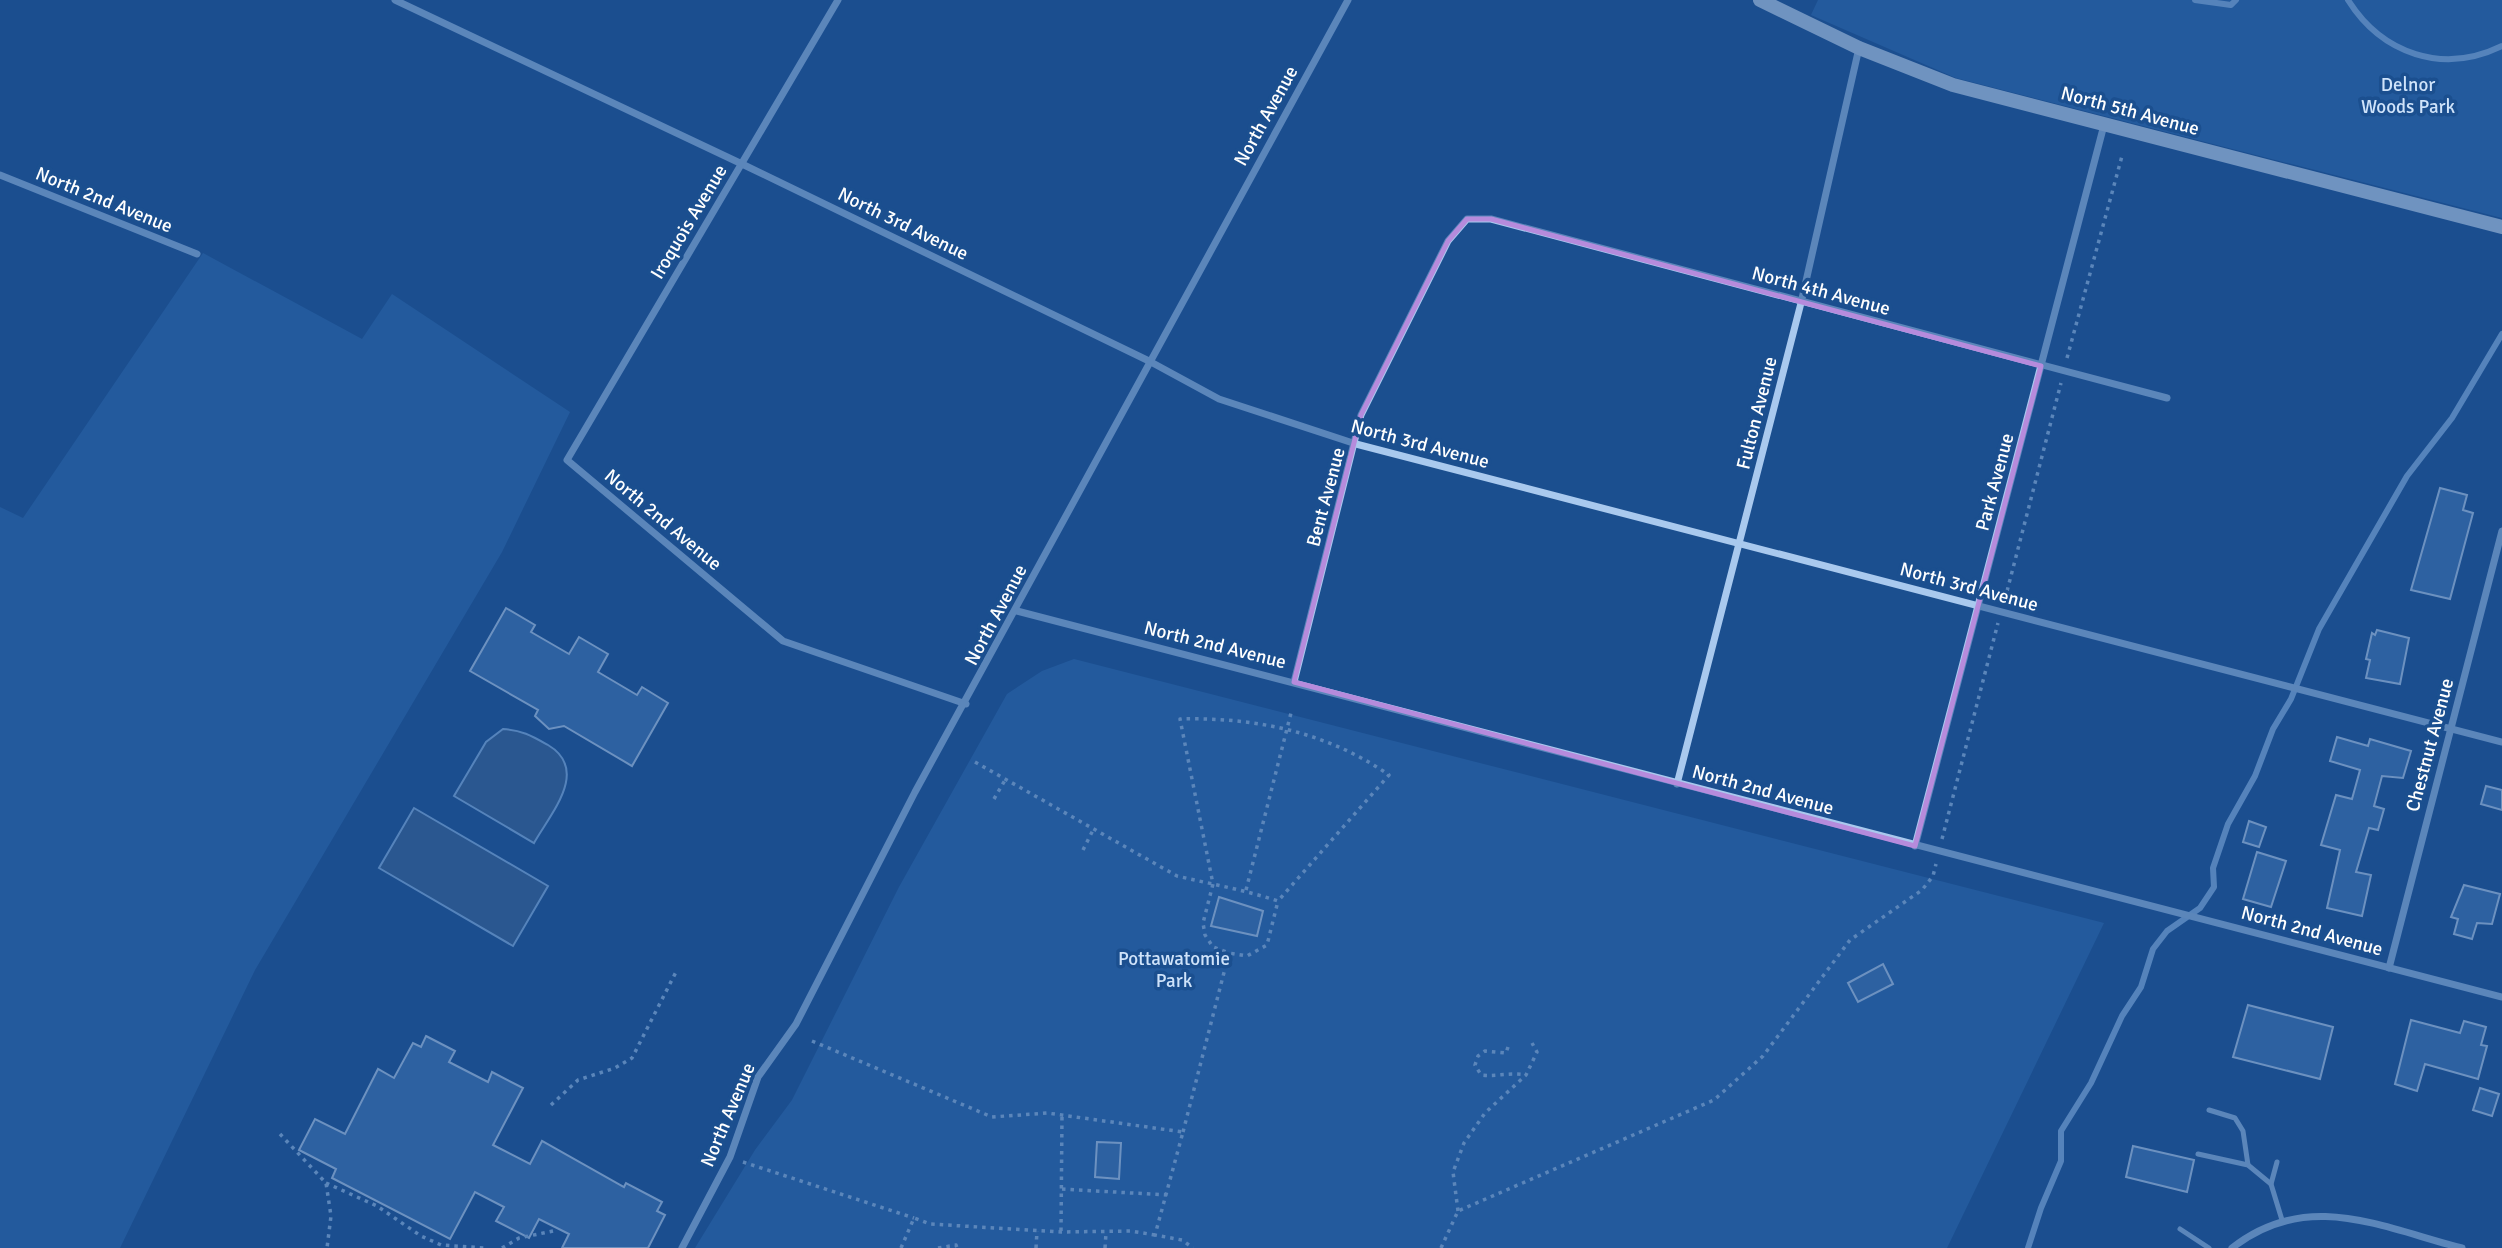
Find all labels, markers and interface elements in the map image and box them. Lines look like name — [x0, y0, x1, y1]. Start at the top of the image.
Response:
street label: North Avenue — [1229, 62, 1303, 170]
park label: Delnor Woods Park — [2361, 73, 2456, 119]
street label: North 5th Avenue — [2058, 81, 2202, 141]
street label: Iroquois Avenue — [645, 160, 733, 284]
street label: North 2nd Avenue — [32, 162, 176, 238]
street label: North 3rd Avenue — [834, 182, 972, 266]
street label: North 4th Avenue — [1749, 261, 1893, 321]
street label: Fulton Avenue — [1731, 354, 1783, 472]
street label: North 3rd Avenue — [1348, 414, 1492, 474]
street label: Park Avenue — [1970, 431, 2020, 533]
street label: Bent Avenue — [1301, 445, 1351, 549]
street label: North 2nd Avenue — [599, 464, 727, 576]
street label: North 3rd Avenue — [1897, 557, 2041, 617]
street label: North Avenue — [959, 560, 1033, 670]
street label: North 2nd Avenue — [1141, 616, 1289, 674]
street label: Chestnut Avenue — [2401, 676, 2459, 814]
street label: North 2nd Avenue — [1690, 760, 1836, 820]
street label: North 2nd Avenue — [2239, 901, 2385, 961]
park label: Pottawatomie Park — [1118, 947, 1230, 993]
street label: North Avenue — [695, 1059, 761, 1171]

